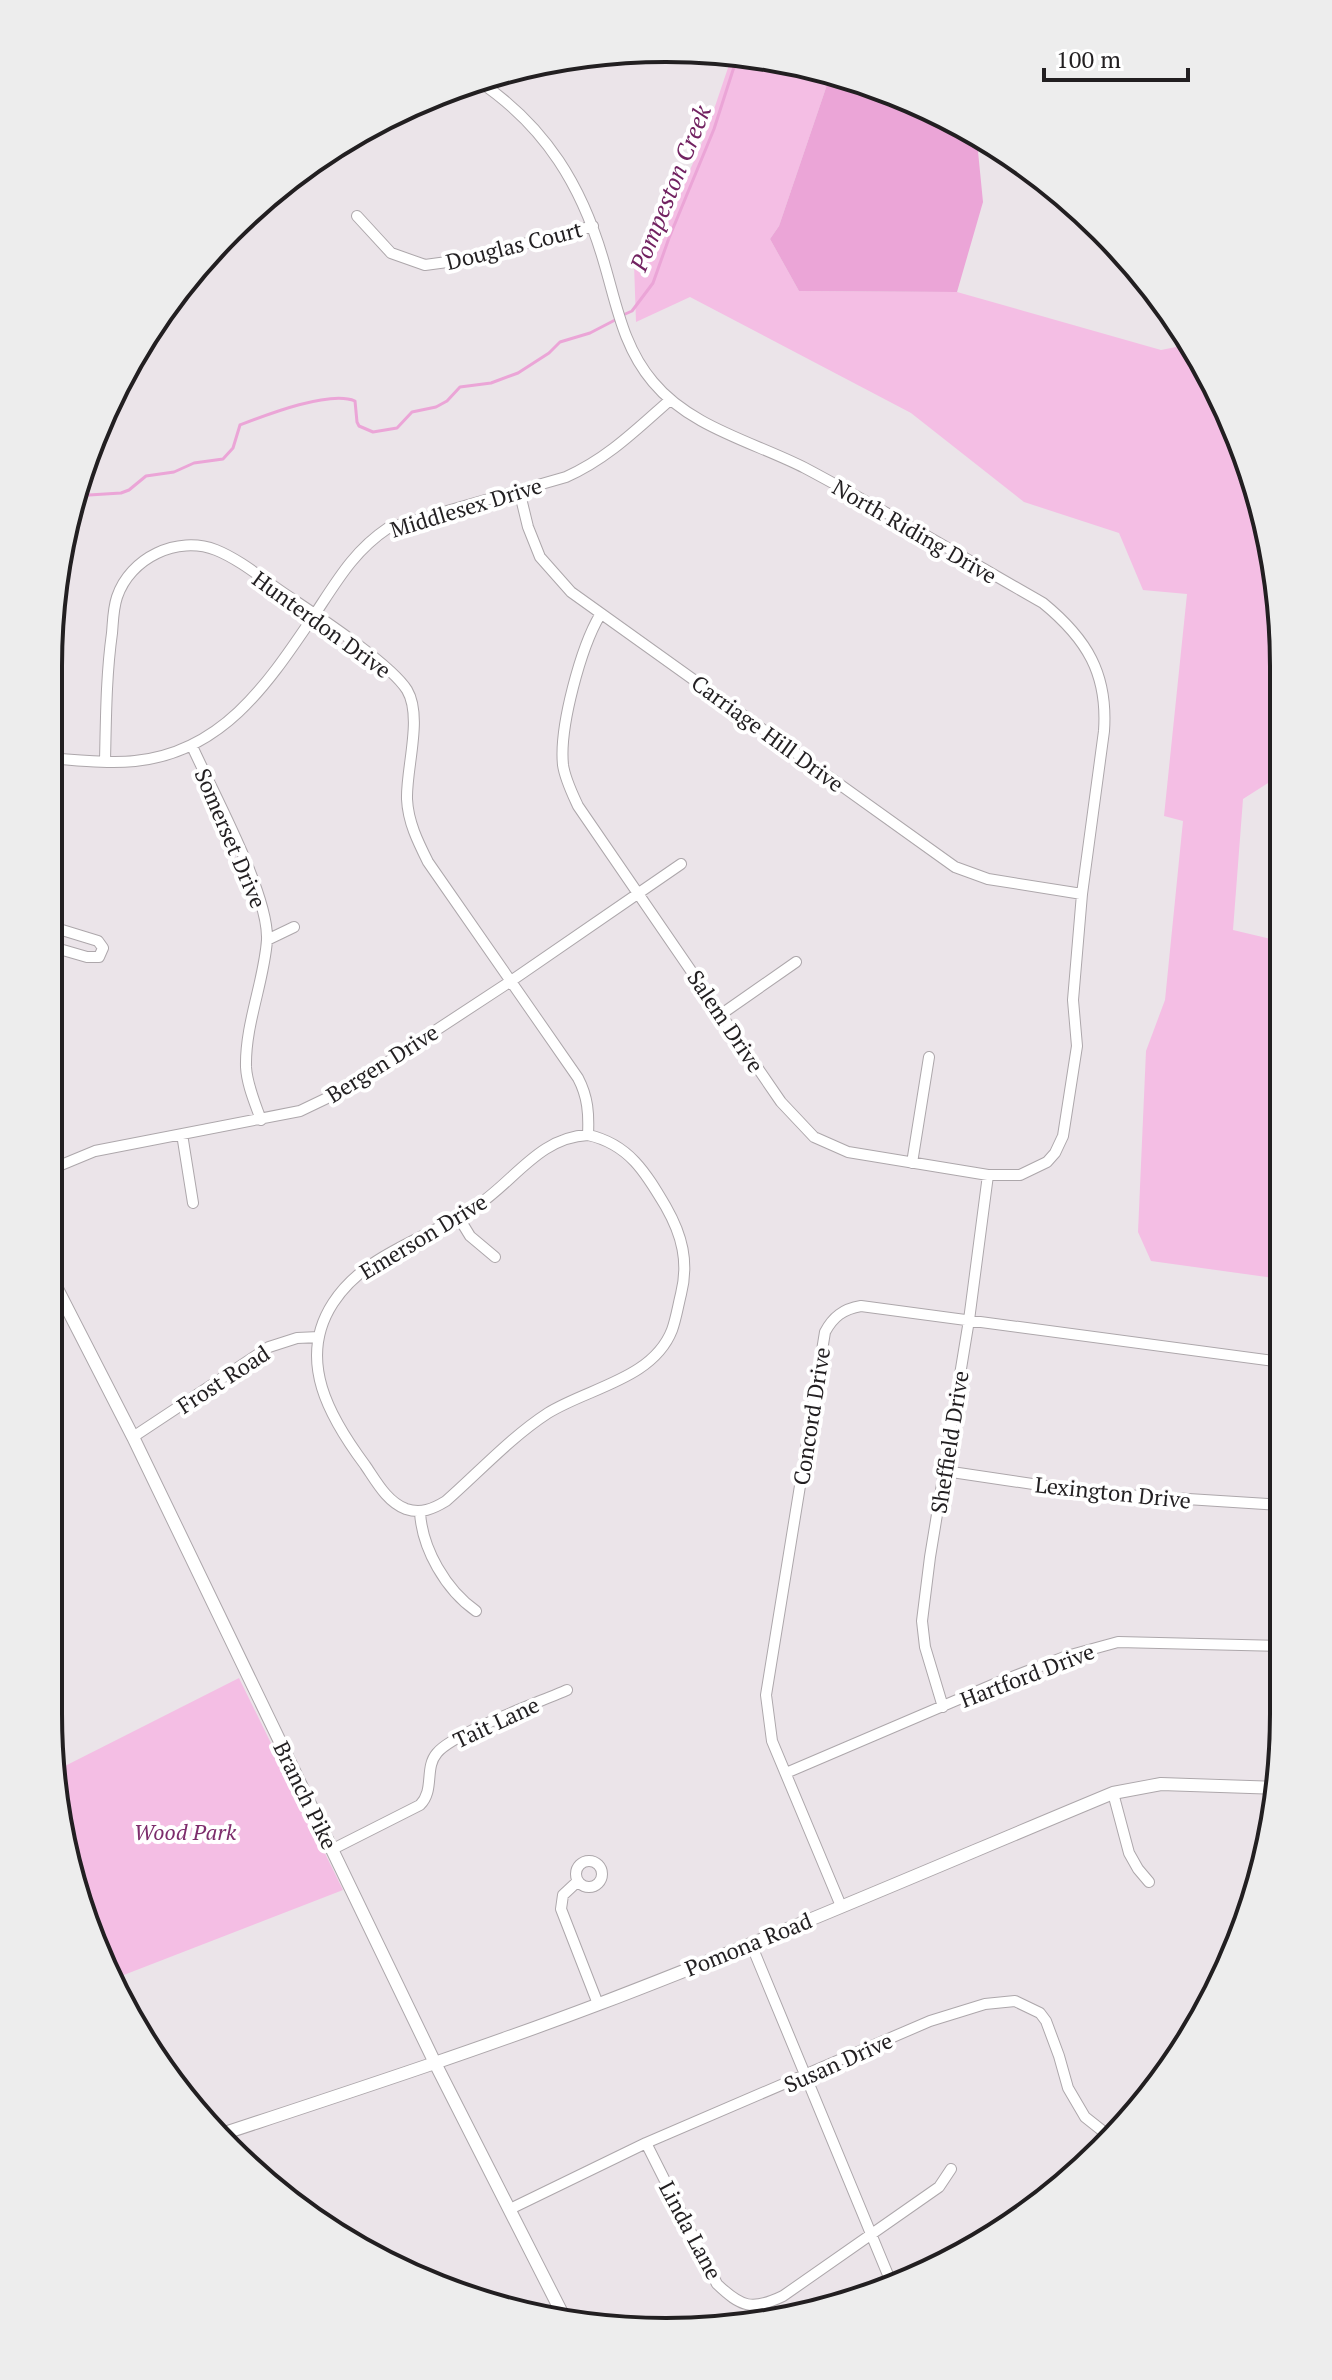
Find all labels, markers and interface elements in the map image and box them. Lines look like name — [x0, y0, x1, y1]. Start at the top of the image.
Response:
scale bar — [1044, 32, 1188, 82]
text: 100 m — [1056, 43, 1121, 75]
water label: Pompeston Creek — [622, 100, 718, 277]
street label: Douglas Court — [443, 214, 585, 276]
street label: Middlesex Drive — [387, 470, 545, 544]
street label: North Riding Drive — [828, 472, 1002, 590]
street label: Hunterdon Drive — [247, 564, 397, 684]
street label: Carriage Hill Drive — [686, 668, 850, 798]
street label: Somerset Drive — [189, 764, 273, 912]
street label: Salem Drive — [681, 964, 771, 1078]
street label: Bergen Drive — [321, 1017, 443, 1109]
street label: Emerson Drive — [354, 1187, 492, 1285]
street label: Frost Road — [171, 1338, 275, 1420]
street label: Concord Drive — [786, 1345, 836, 1487]
street label: Sheffield Drive — [923, 1369, 975, 1515]
street label: Lexington Drive — [1034, 1469, 1192, 1515]
street label: Hartford Drive — [956, 1636, 1098, 1714]
street label: Tait Lane — [448, 1690, 544, 1754]
street label: Branch Pike — [267, 1736, 345, 1854]
park label: Wood Park — [134, 1817, 237, 1846]
street label: Pomona Road — [680, 1905, 816, 1983]
street label: Susan Drive — [779, 2025, 897, 2099]
street label: Linda Lane — [653, 2176, 729, 2284]

